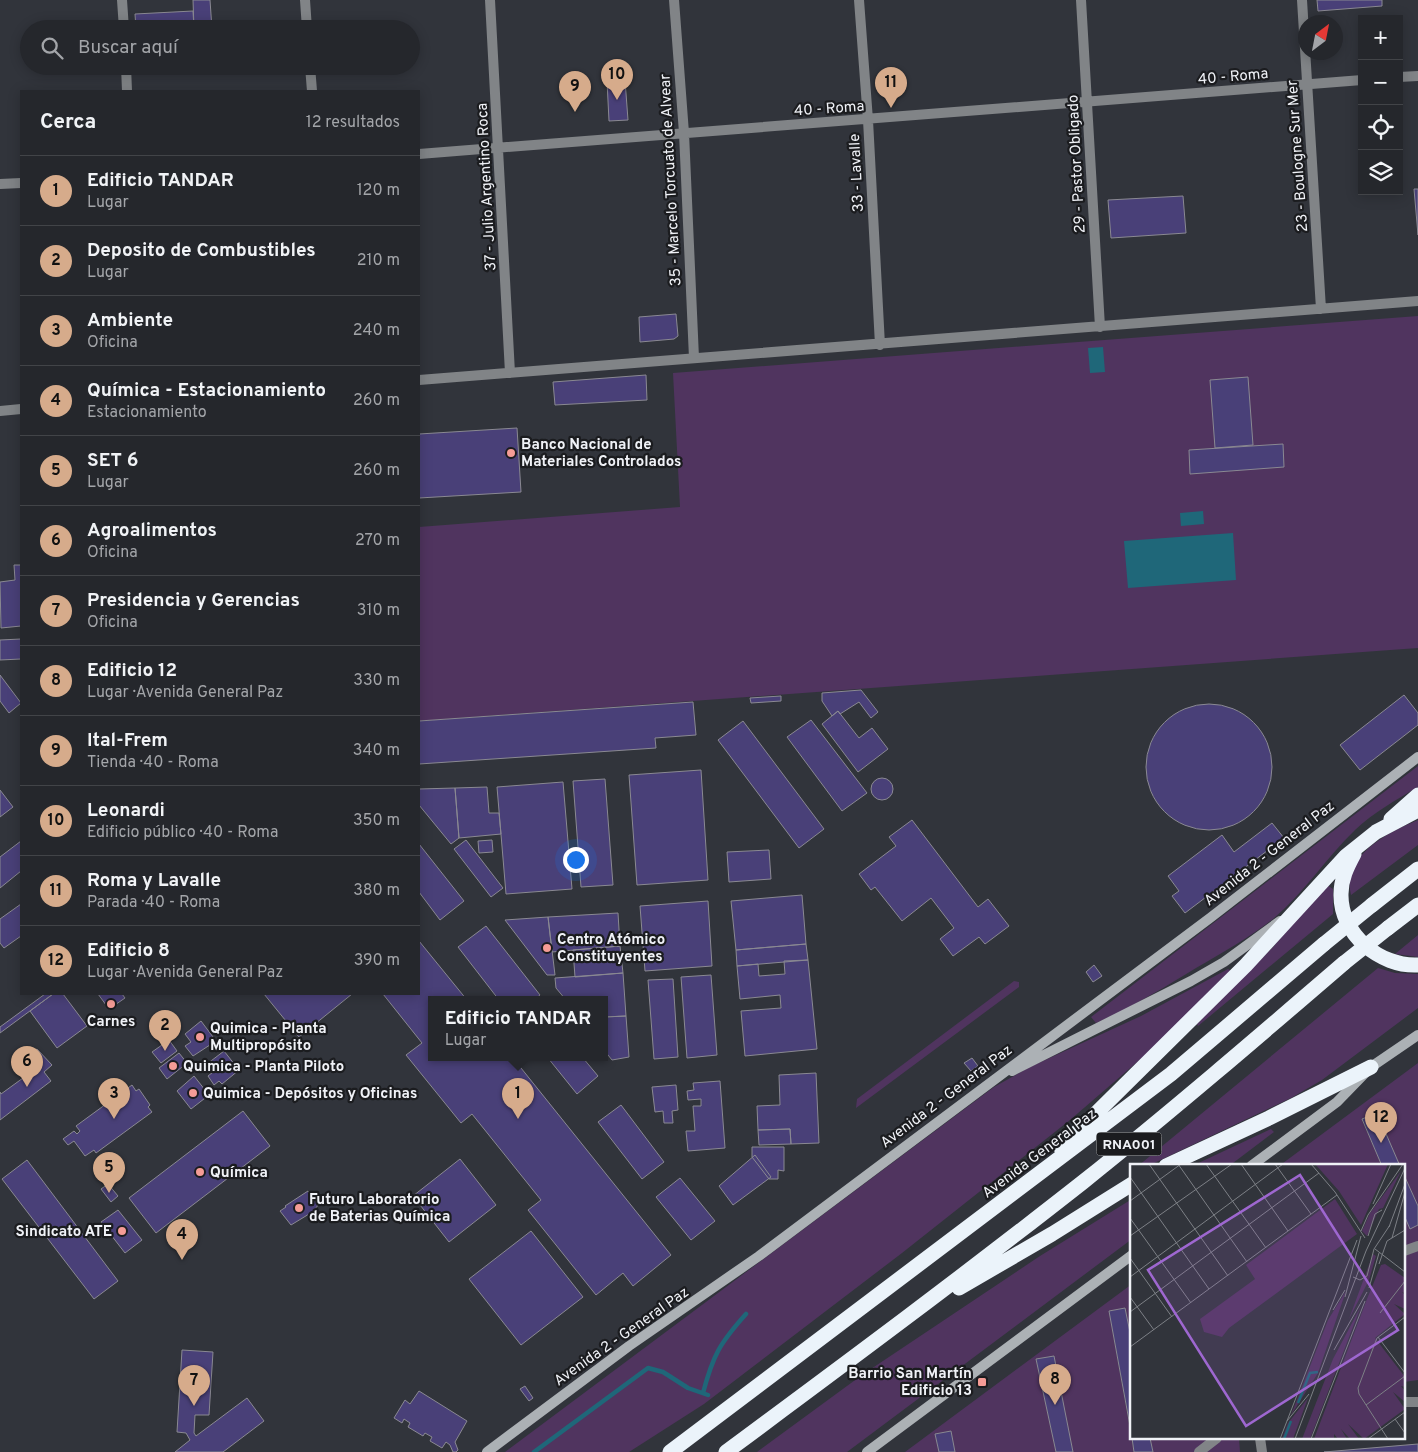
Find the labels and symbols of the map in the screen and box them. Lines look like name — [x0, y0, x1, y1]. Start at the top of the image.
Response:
north arrow — [1298, 15, 1343, 60]
pin: 10 — [601, 59, 633, 100]
street label: 40 - Roma — [1197, 65, 1269, 90]
pin: 11 — [875, 67, 907, 108]
pin: 9 — [559, 71, 591, 112]
street label: 35 - Marcelo Torcuato de Alvear — [656, 73, 687, 287]
street label: 23 - Boulogne Sur Mer — [1284, 79, 1313, 233]
street label: 29 - Pastor Obligado — [1064, 94, 1091, 234]
street label: 40 - Roma — [793, 98, 865, 121]
street label: 37 - Julio Argentino Roca — [474, 102, 501, 272]
street label: 33 - Lavalle — [846, 133, 869, 213]
place label: Banco Nacional de Materiales Controlados — [521, 436, 681, 472]
marker: Banco Nacional de Materiales Controlados — [505, 447, 517, 459]
street label: Avenida 2 - General Paz — [1201, 797, 1339, 911]
your location — [563, 847, 589, 873]
place label: Centro Atómico Constituyentes — [557, 931, 665, 967]
marker: Centro Atómico Constituyentes — [541, 942, 553, 954]
marker: Carnes — [105, 998, 117, 1010]
pin: 2 — [149, 1010, 181, 1051]
place label: Carnes — [87, 1013, 135, 1032]
place label: Quimica - Planta Multipropósito — [210, 1020, 327, 1056]
marker: Quimica - Planta Multipropósito — [194, 1031, 206, 1043]
street label: Avenida 2 - General Paz — [877, 1041, 1017, 1153]
pin: 6 — [11, 1046, 43, 1087]
place label: Quimica - Planta Piloto — [183, 1058, 344, 1077]
marker: Quimica - Planta Piloto — [167, 1060, 179, 1072]
pin: 3 — [98, 1078, 130, 1119]
pin: 1 — [502, 1078, 534, 1119]
place label: Quimica - Depósitos y Oficinas — [203, 1085, 417, 1104]
marker: Quimica - Depósitos y Oficinas — [187, 1087, 199, 1099]
pin: 12 — [1365, 1102, 1397, 1143]
street label: Avenida General Paz — [979, 1105, 1101, 1203]
road number: RNA001 — [1096, 1132, 1162, 1156]
pin: 5 — [93, 1152, 125, 1193]
place label: Química — [210, 1164, 268, 1183]
inset map — [1130, 1164, 1406, 1440]
marker: Química — [194, 1166, 206, 1178]
place label: Futuro Laboratorio de Baterias Química — [309, 1191, 450, 1227]
marker: Futuro Laboratorio de Baterias Química — [293, 1202, 305, 1214]
pin: 4 — [166, 1219, 198, 1260]
place label: Sindicato ATE — [16, 1223, 112, 1242]
marker: Sindicato ATE — [116, 1225, 128, 1237]
street label: Avenida 2 - General Paz — [551, 1283, 693, 1391]
pin: 8 — [1039, 1364, 1071, 1405]
pin: 7 — [178, 1365, 210, 1406]
place label: Barrio San Martín Edificio 13 — [848, 1365, 972, 1401]
marker: Barrio San Martín Edificio 13 — [976, 1376, 988, 1388]

